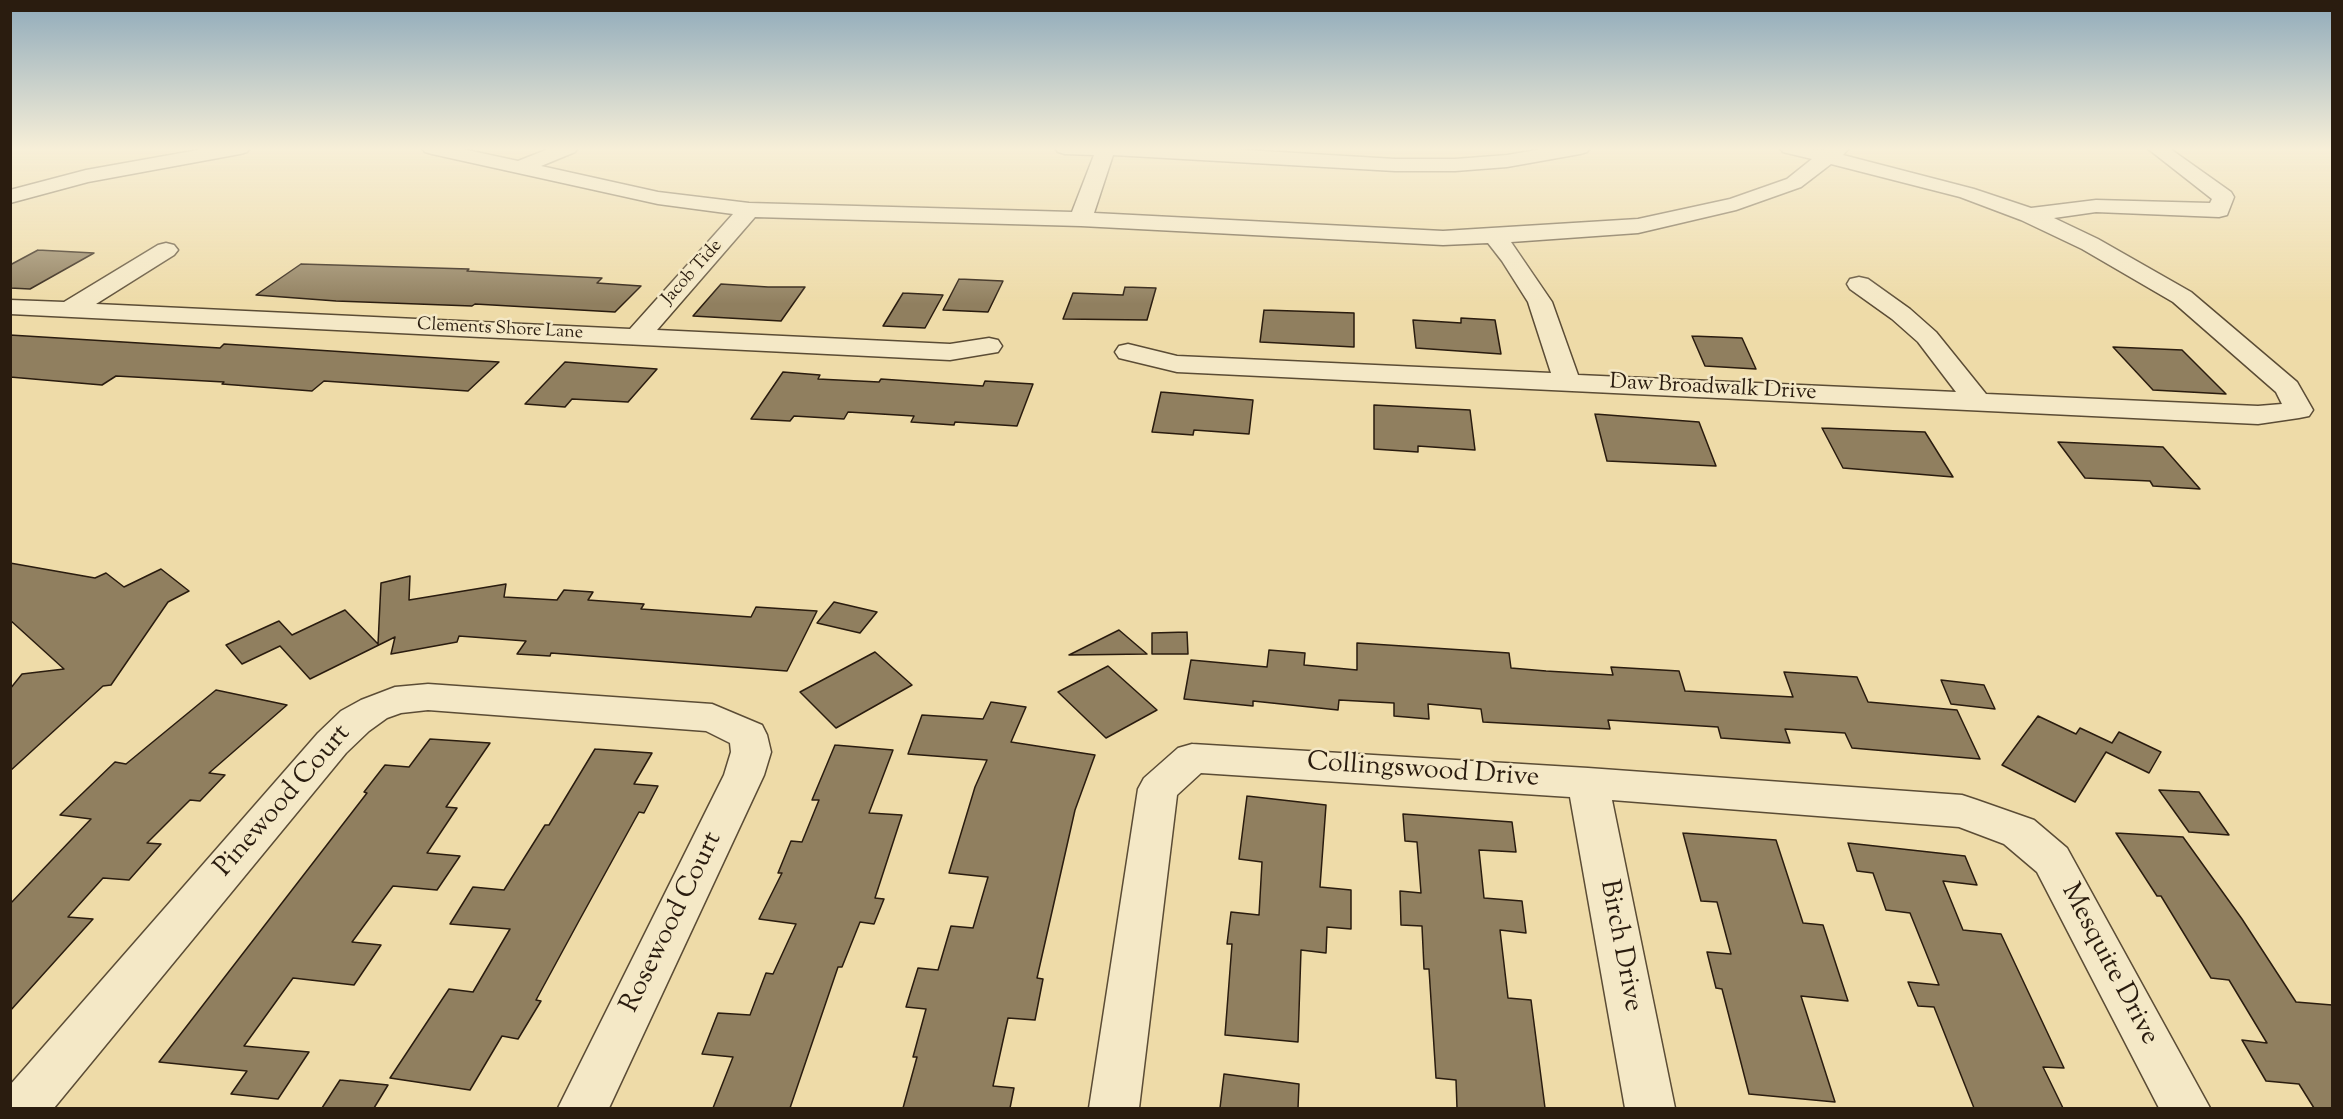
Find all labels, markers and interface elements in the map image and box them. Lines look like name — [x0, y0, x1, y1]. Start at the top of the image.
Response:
street label: Jacob Tide — [658, 236, 728, 310]
street label: Clements Shore Lane — [416, 315, 584, 345]
street label: Daw Broadwalk Drive — [1609, 370, 1817, 408]
street label: Pinewood Court — [209, 719, 359, 885]
street label: Collingswood Drive — [1306, 748, 1540, 796]
street label: Rosewood Court — [615, 827, 731, 1019]
street label: Birch Drive — [1590, 877, 1648, 1015]
street label: Mesquite Drive — [2052, 879, 2164, 1051]

